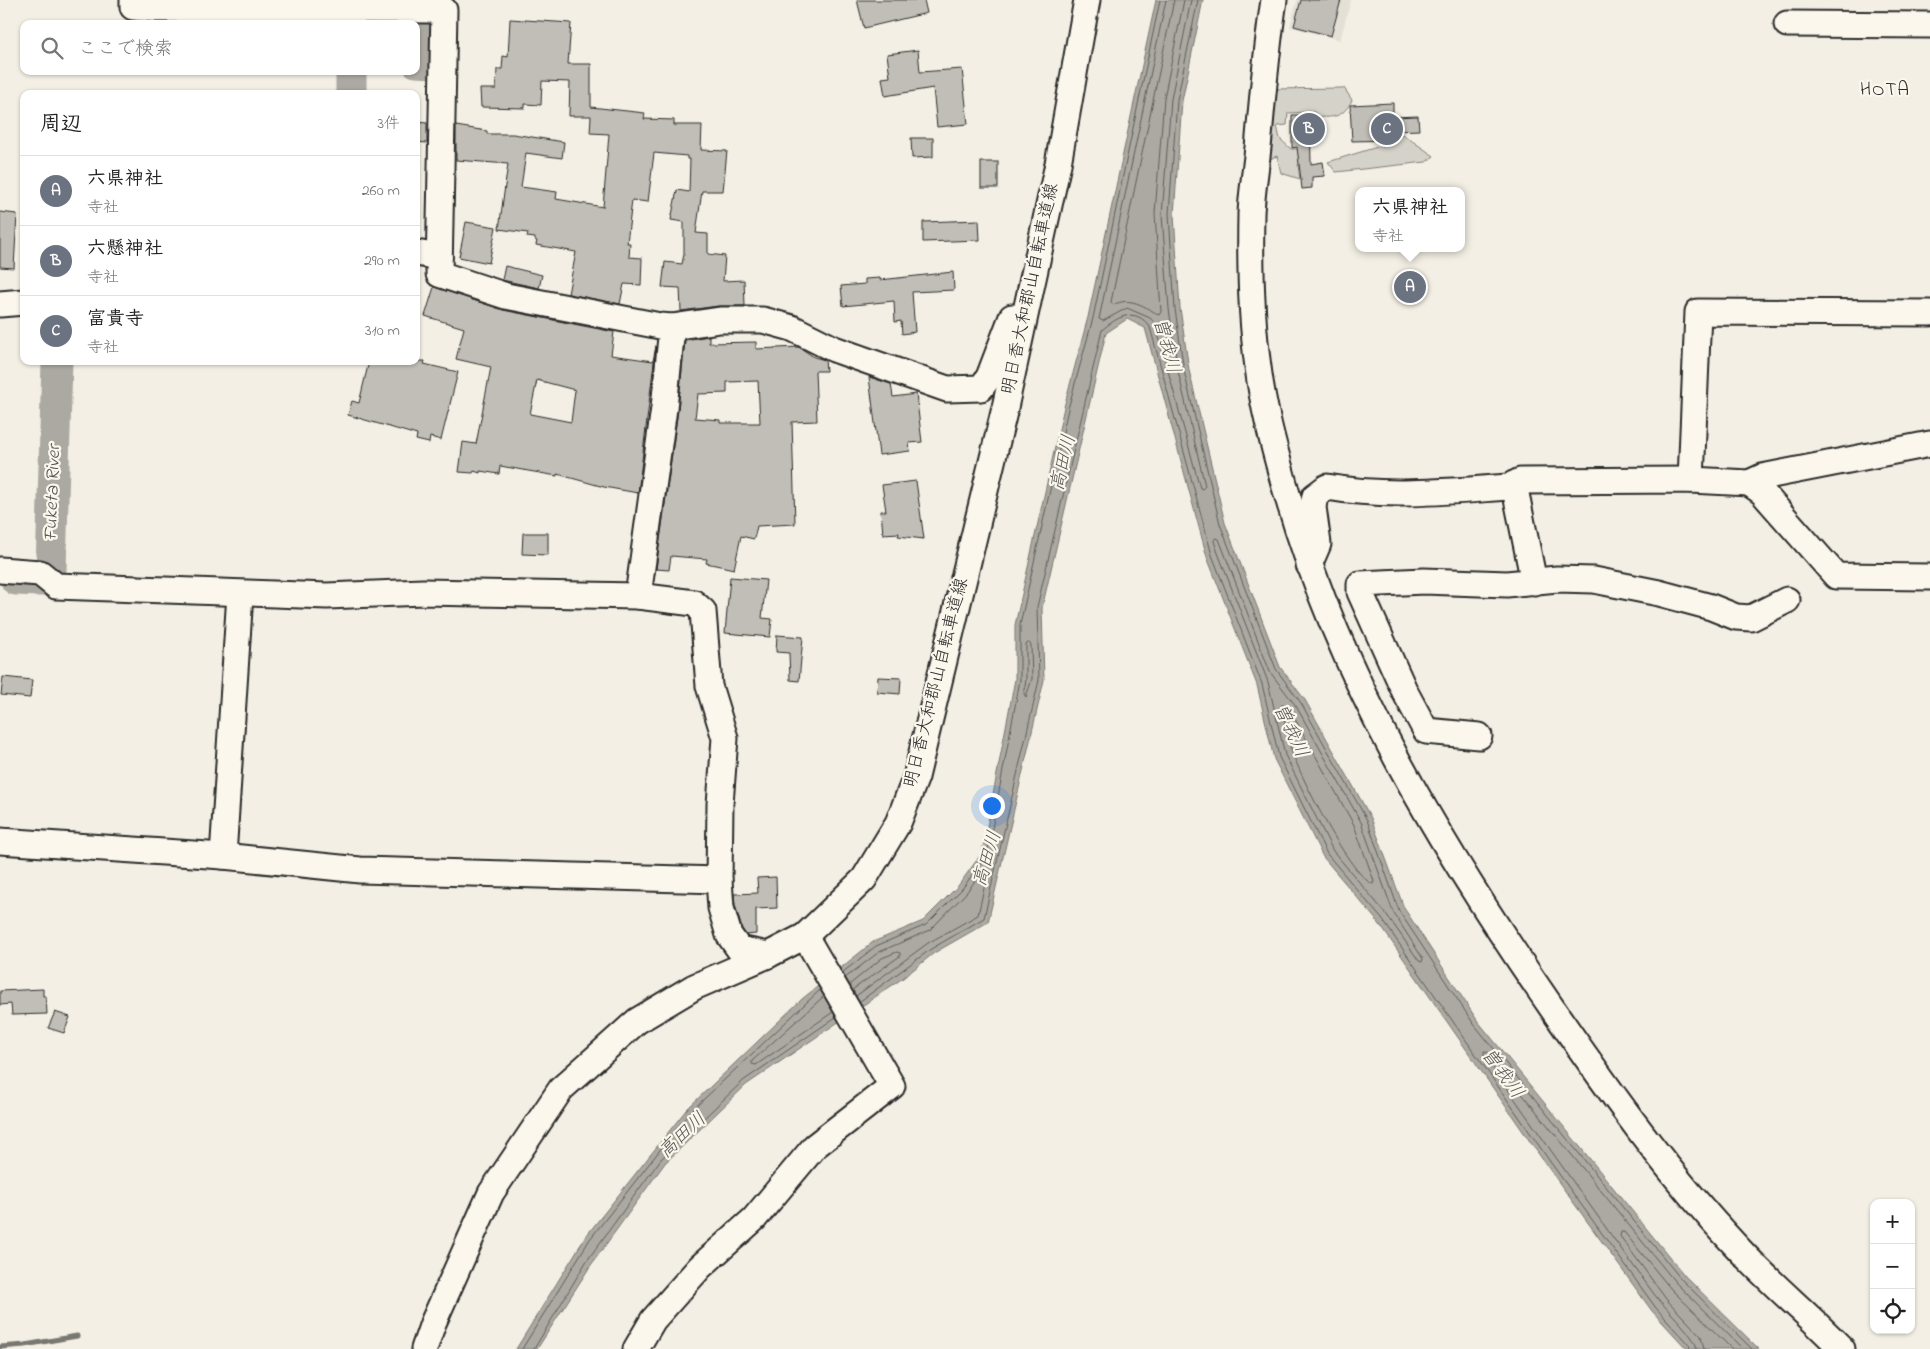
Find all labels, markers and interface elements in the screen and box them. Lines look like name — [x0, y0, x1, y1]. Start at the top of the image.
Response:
search box — [20, 20, 420, 75]
icon: search — [38, 34, 66, 62]
text: ここで検索 — [78, 36, 173, 63]
district label: HOTA — [1860, 77, 1910, 104]
text: 周辺 — [40, 110, 82, 140]
pin: B — [1293, 110, 1325, 148]
pin: C — [1371, 110, 1403, 148]
text: 3件 — [377, 112, 400, 136]
text: 六県神社 — [87, 166, 163, 193]
text: A — [51, 179, 61, 203]
text: 260 m — [362, 179, 400, 203]
street label: 明日香大和郡山自転車道線 — [996, 181, 1066, 397]
popup — [1355, 187, 1465, 252]
text: 六県神社 — [1372, 195, 1448, 222]
text: 寺社 — [87, 196, 119, 220]
text: 寺社 — [1372, 225, 1404, 249]
text: 六懸神社 — [87, 236, 163, 263]
text: B — [51, 249, 61, 273]
text: 290 m — [364, 249, 400, 273]
text: 寺社 — [87, 266, 119, 290]
pin: A — [1394, 268, 1426, 306]
text: 富貴寺 — [87, 306, 144, 333]
water label: 曽我川 — [1146, 315, 1186, 377]
text: C — [52, 319, 60, 343]
text: 310 m — [365, 319, 400, 343]
text: 寺社 — [87, 336, 119, 360]
water label: 高田川 — [1044, 432, 1084, 494]
water label: Fuketa River — [38, 442, 68, 542]
street label: 明日香大和郡山自転車道線 — [898, 575, 976, 791]
water label: 曽我川 — [1266, 699, 1314, 763]
your location — [979, 793, 1005, 819]
water label: 高田川 — [967, 828, 1009, 890]
water label: 曽我川 — [1474, 1043, 1530, 1105]
water label: 高田川 — [653, 1107, 713, 1165]
map controls — [1870, 1199, 1915, 1334]
button: + — [1870, 1199, 1915, 1244]
button: − — [1870, 1244, 1915, 1289]
button: locate — [1870, 1289, 1915, 1334]

